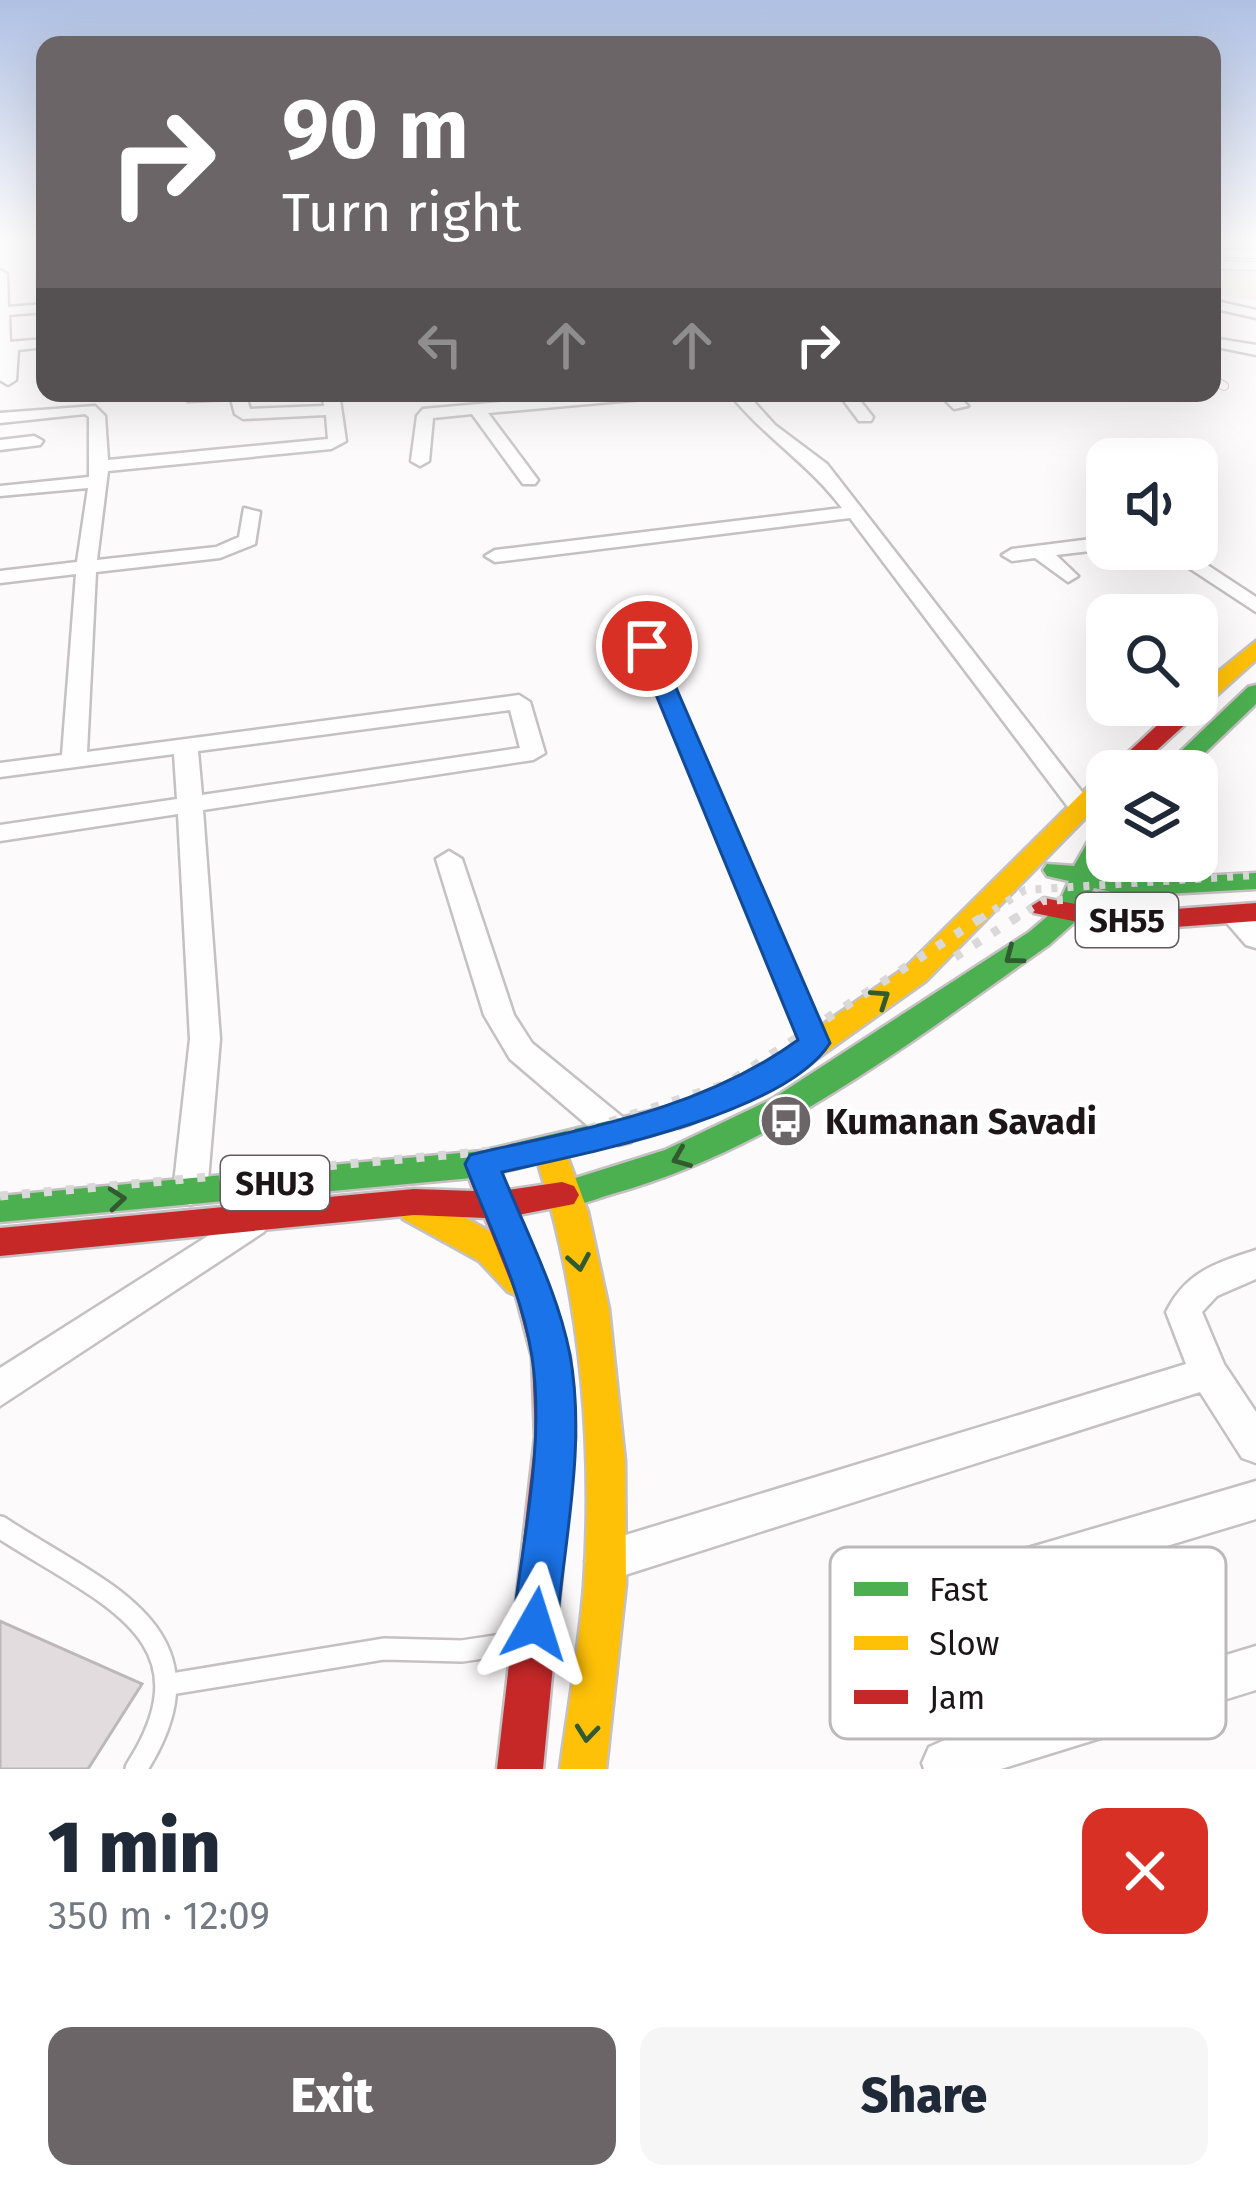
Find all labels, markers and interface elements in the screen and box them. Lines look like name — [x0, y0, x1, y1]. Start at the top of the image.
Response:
text: 90 m — [282, 79, 469, 180]
icon: right — [84, 84, 240, 240]
text: Turn right — [282, 181, 521, 245]
icon: left — [407, 312, 473, 378]
icon: ahead — [533, 312, 599, 378]
icon: ahead — [659, 312, 725, 378]
icon: right — [785, 312, 851, 378]
map controls — [1086, 438, 1218, 882]
button: sound — [1086, 438, 1218, 570]
button: search — [1086, 594, 1218, 726]
pin — [596, 595, 698, 697]
icon: arrive — [614, 613, 680, 679]
button: layers — [1086, 750, 1218, 882]
road number: SH55 — [1076, 893, 1178, 947]
one-way arrow — [1005, 941, 1026, 963]
one-way arrow — [868, 990, 890, 1012]
bus stop icon: Kumanan Savadi — [758, 1093, 814, 1149]
place label: Kumanan Savadi — [825, 1100, 1097, 1144]
one-way arrow — [672, 1144, 693, 1168]
road number: SHU3 — [221, 1156, 329, 1210]
one-way arrow — [107, 1187, 126, 1212]
one-way arrow — [565, 1252, 591, 1272]
legend — [830, 1547, 1226, 1739]
position arrow — [472, 1561, 598, 1687]
text: Fast — [929, 1570, 988, 1610]
text: Slow — [929, 1624, 999, 1664]
text: Jam — [929, 1678, 985, 1718]
one-way arrow — [575, 1723, 601, 1743]
text: 1 min — [48, 1805, 221, 1891]
button: close — [1082, 1808, 1208, 1934]
text: 350 m · 12:09 — [48, 1893, 270, 1939]
button: Exit — [48, 2027, 616, 2165]
button: Share — [640, 2027, 1208, 2165]

